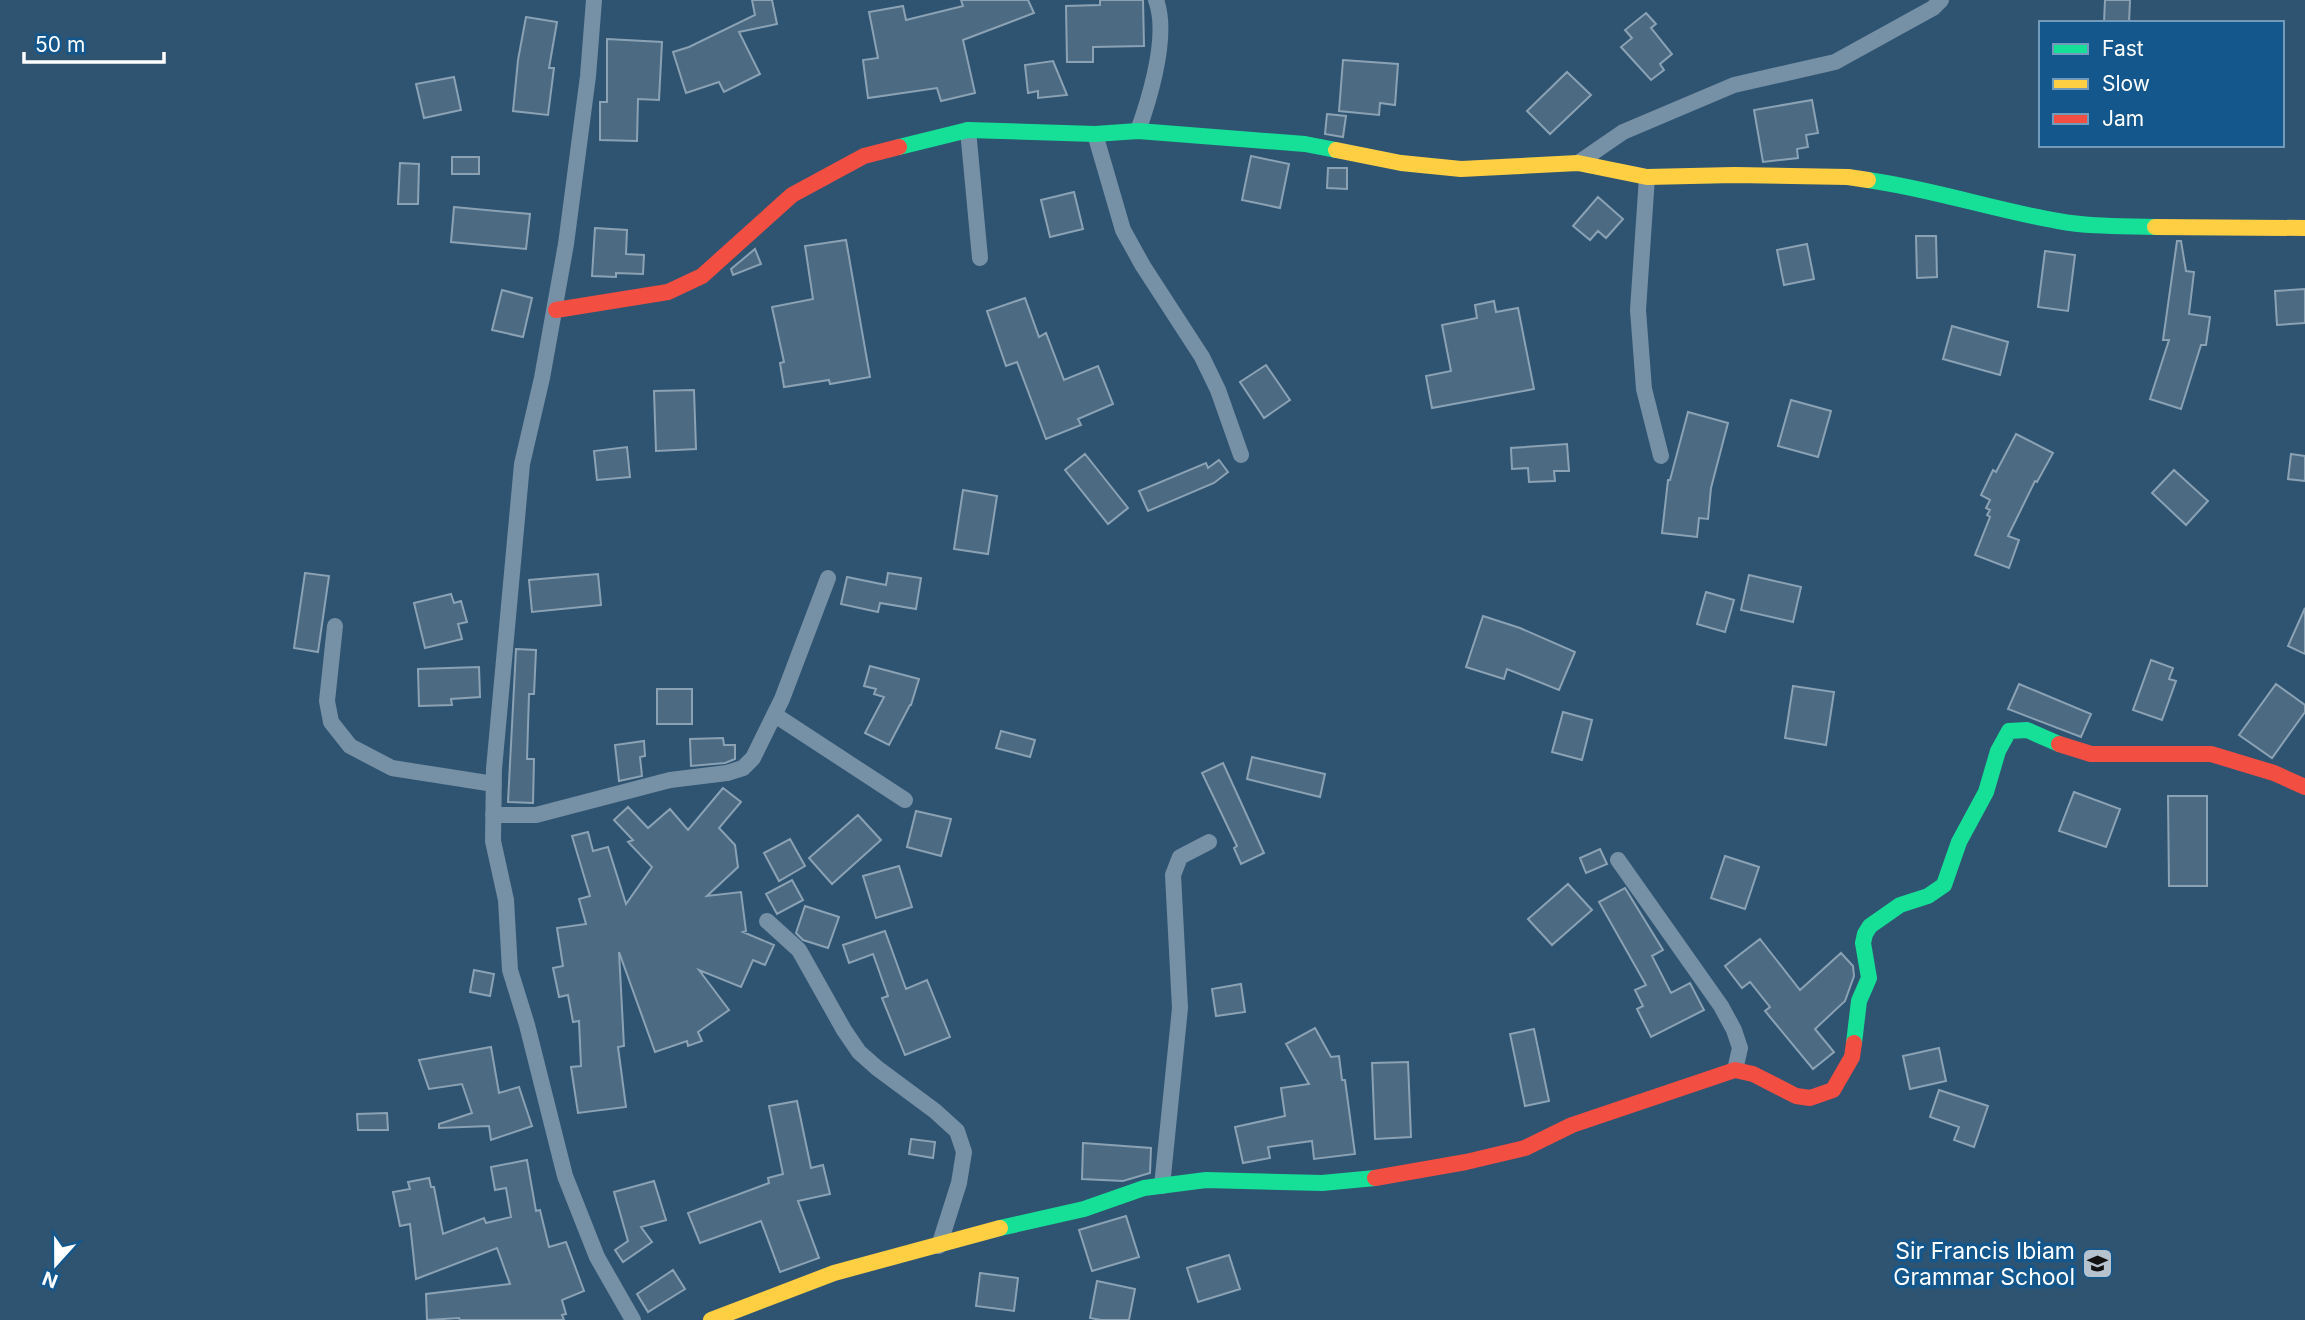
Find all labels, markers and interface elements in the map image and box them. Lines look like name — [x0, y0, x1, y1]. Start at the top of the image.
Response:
scale bar — [24, 21, 164, 65]
legend — [2039, 21, 2284, 147]
text: 50 m — [35, 32, 85, 57]
text: Fast — [2102, 36, 2144, 61]
text: Slow — [2102, 71, 2150, 96]
text: Jam — [2102, 106, 2144, 131]
north arrow — [21, 1229, 91, 1299]
place label: Sir Francis Ibiam Grammar School — [1893, 1237, 2075, 1291]
school or university icon: Sir Francis Ibiam Grammar School — [2081, 1247, 2115, 1281]
text: N — [39, 1266, 61, 1293]

